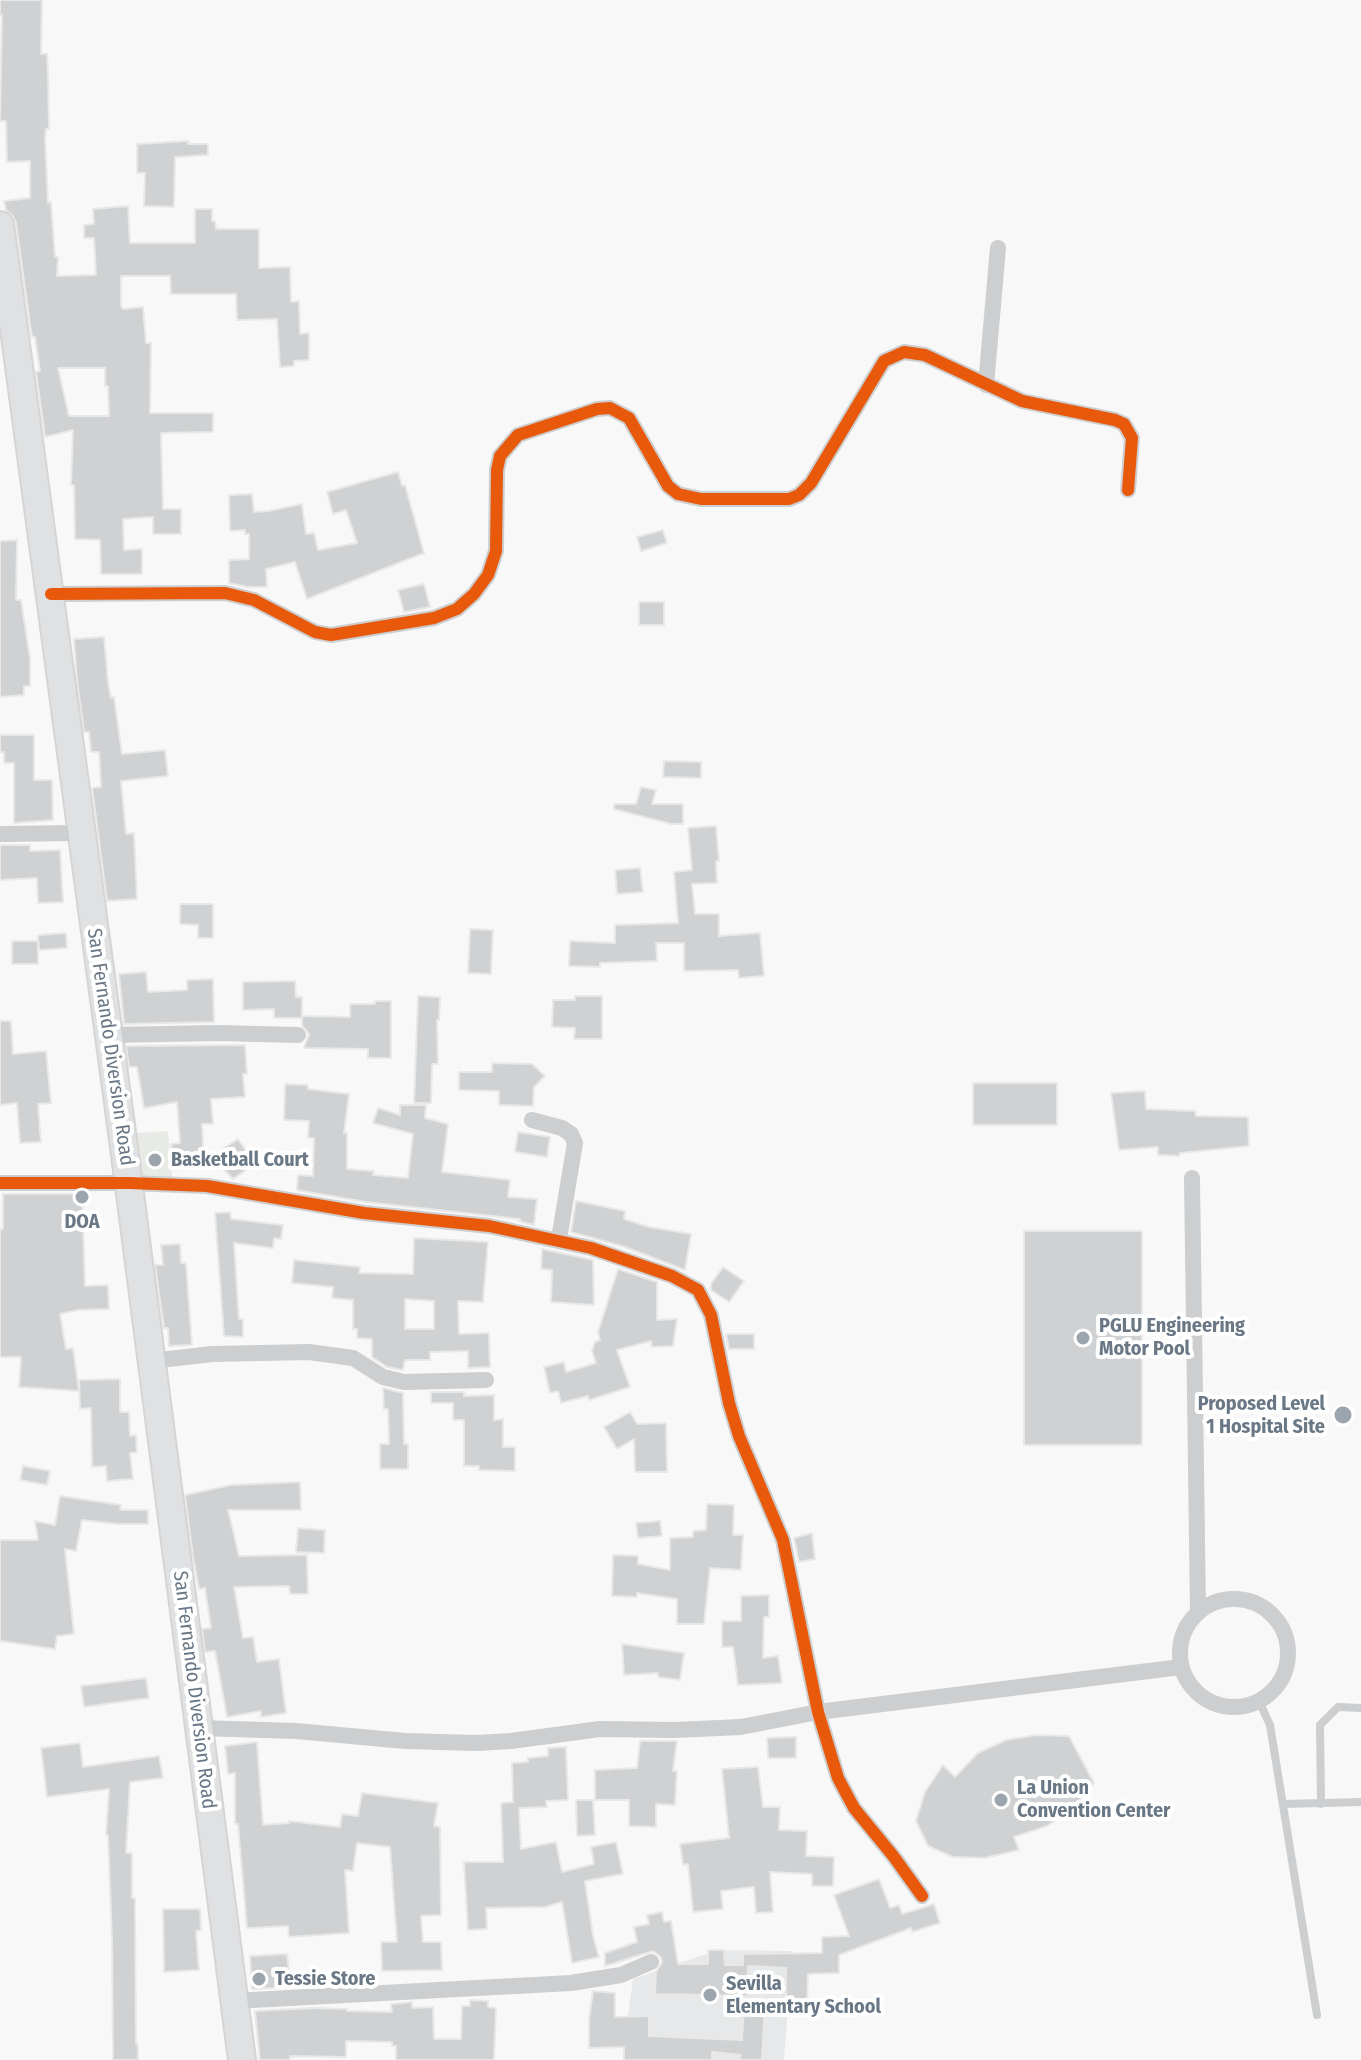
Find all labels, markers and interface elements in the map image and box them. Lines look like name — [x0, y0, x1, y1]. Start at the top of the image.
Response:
street label: San Fernando Diversion Road — [81, 927, 139, 1167]
place label: Basketball Court — [171, 1148, 309, 1172]
marker: Basketball Court — [146, 1151, 164, 1169]
marker: DOA — [73, 1188, 91, 1206]
place label: DOA — [64, 1210, 100, 1234]
place label: PGLU Engineering Motor Pool — [1099, 1314, 1245, 1361]
marker: PGLU Engineering Motor Pool — [1074, 1329, 1092, 1347]
place label: Proposed Level 1 Hospital Site — [1198, 1392, 1325, 1439]
marker: Proposed Level 1 Hospital Site — [1332, 1404, 1354, 1426]
street label: San Fernando Diversion Road — [167, 1570, 221, 1810]
place label: La Union Convention Center — [1017, 1776, 1170, 1823]
marker: La Union Convention Center — [992, 1791, 1010, 1809]
place label: Tessie Store — [275, 1967, 375, 1991]
marker: Tessie Store — [250, 1970, 268, 1988]
place label: Sevilla Elementary School — [726, 1972, 881, 2019]
marker: Sevilla Elementary School — [701, 1986, 719, 2004]

